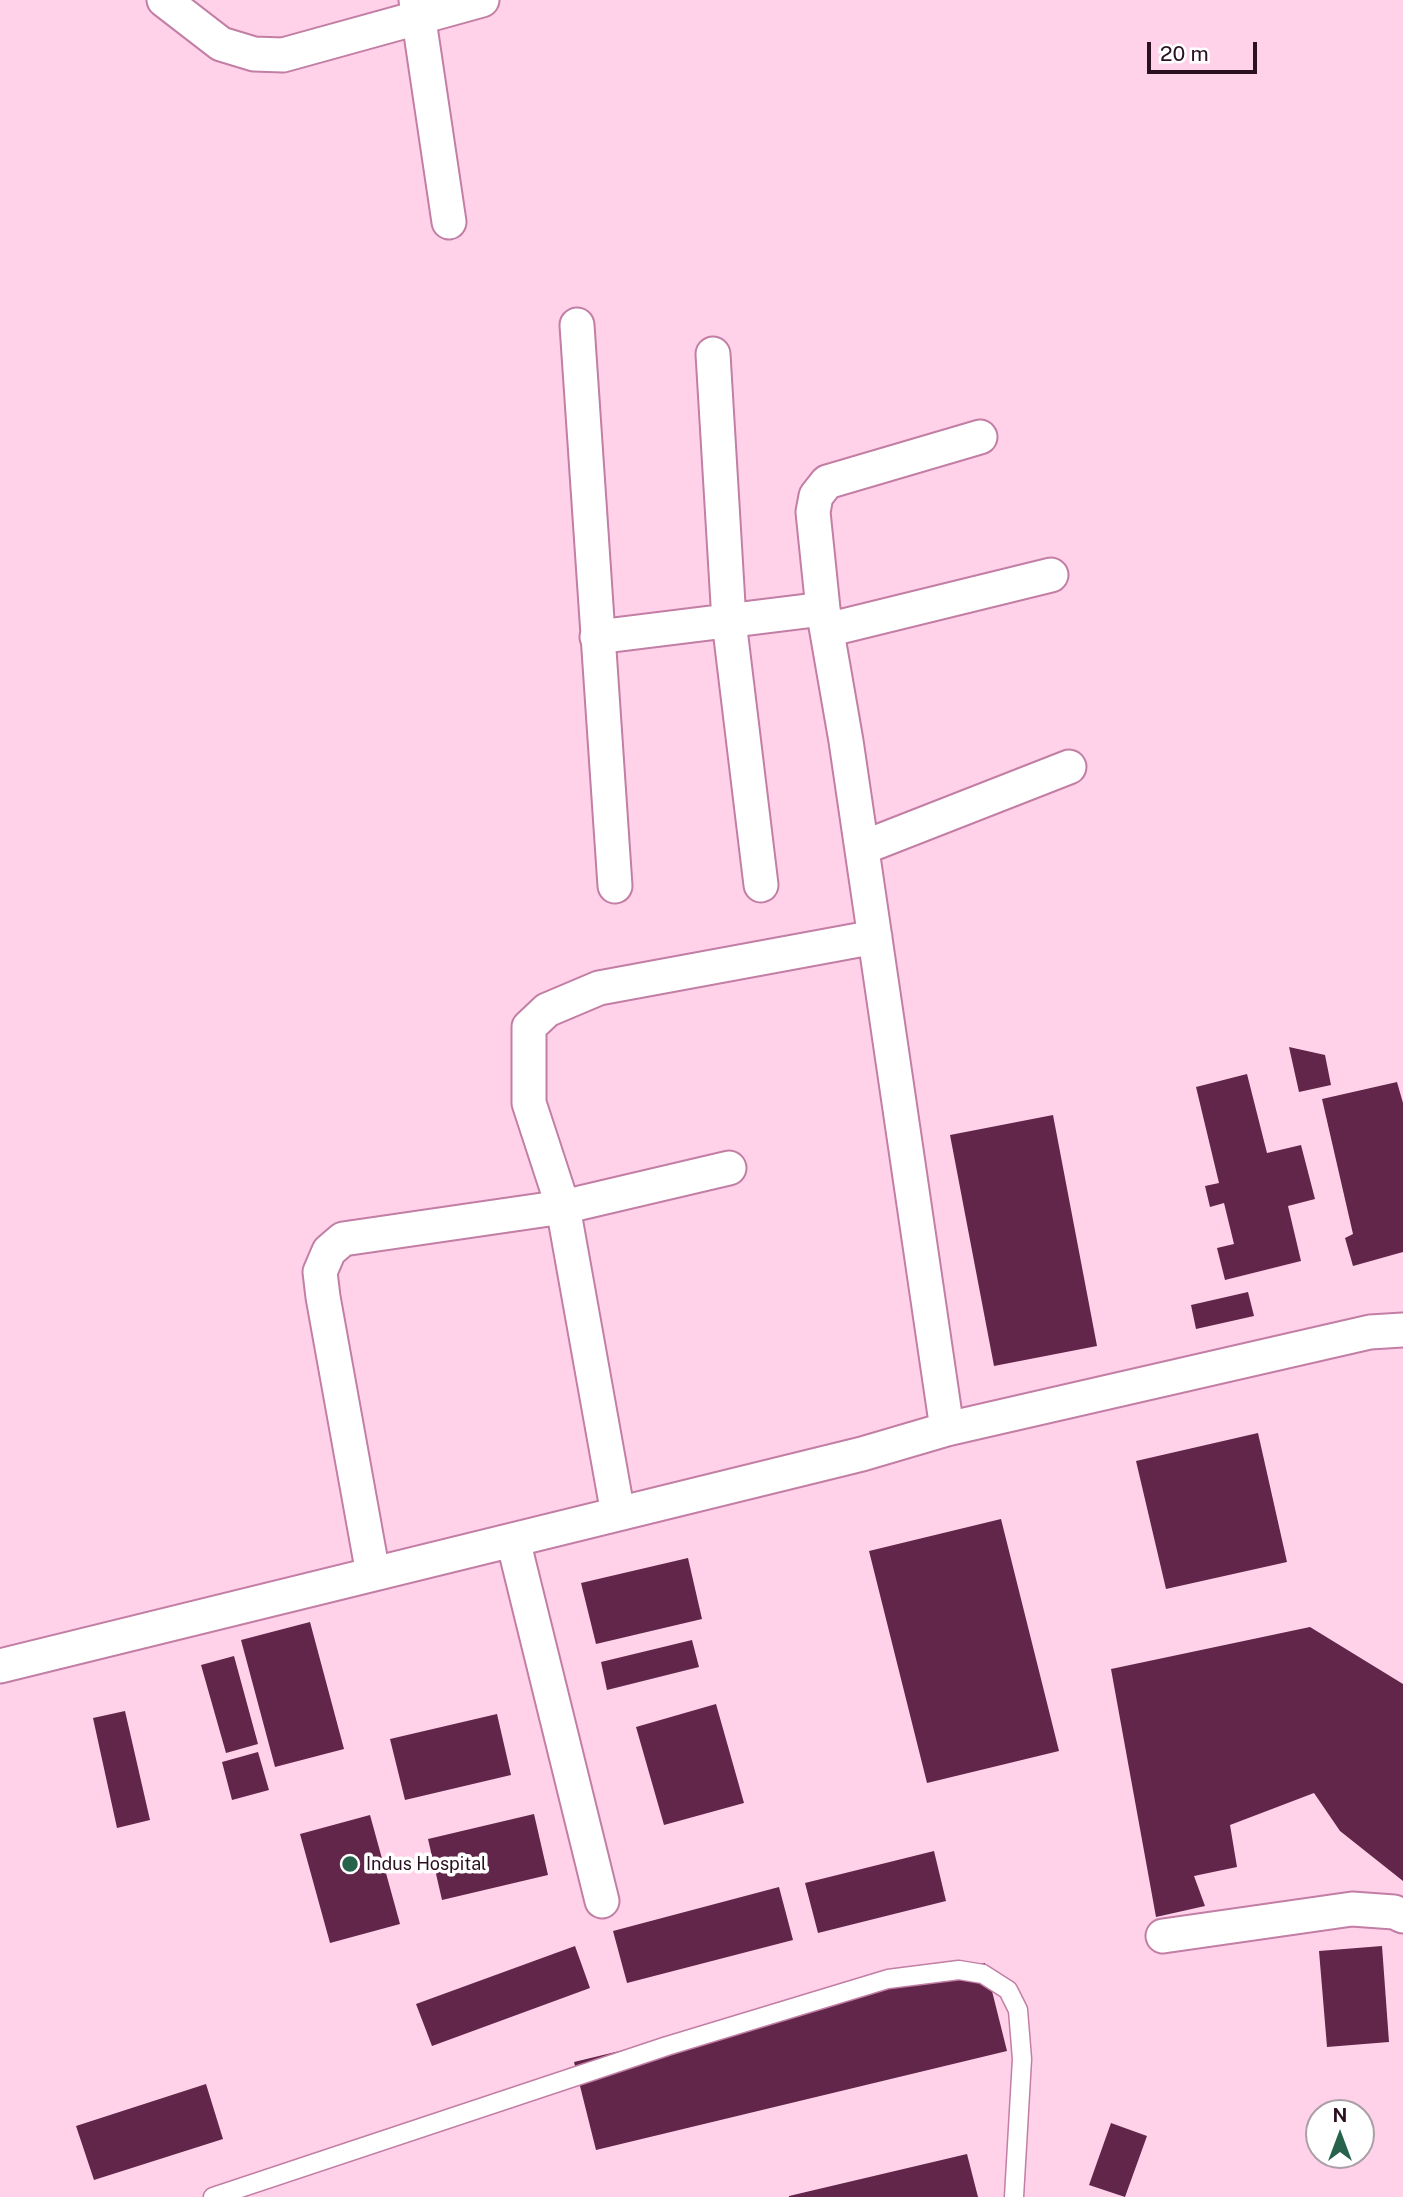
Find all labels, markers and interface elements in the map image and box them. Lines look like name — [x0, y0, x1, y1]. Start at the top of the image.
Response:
scale bar — [1151, 28, 1261, 72]
text: 20 m — [1160, 41, 1209, 66]
place label: Indus Hospital — [366, 1853, 487, 1875]
marker: Indus Hospital — [340, 1854, 360, 1874]
north arrow — [1305, 2099, 1375, 2169]
text: N — [1333, 2104, 1347, 2126]

